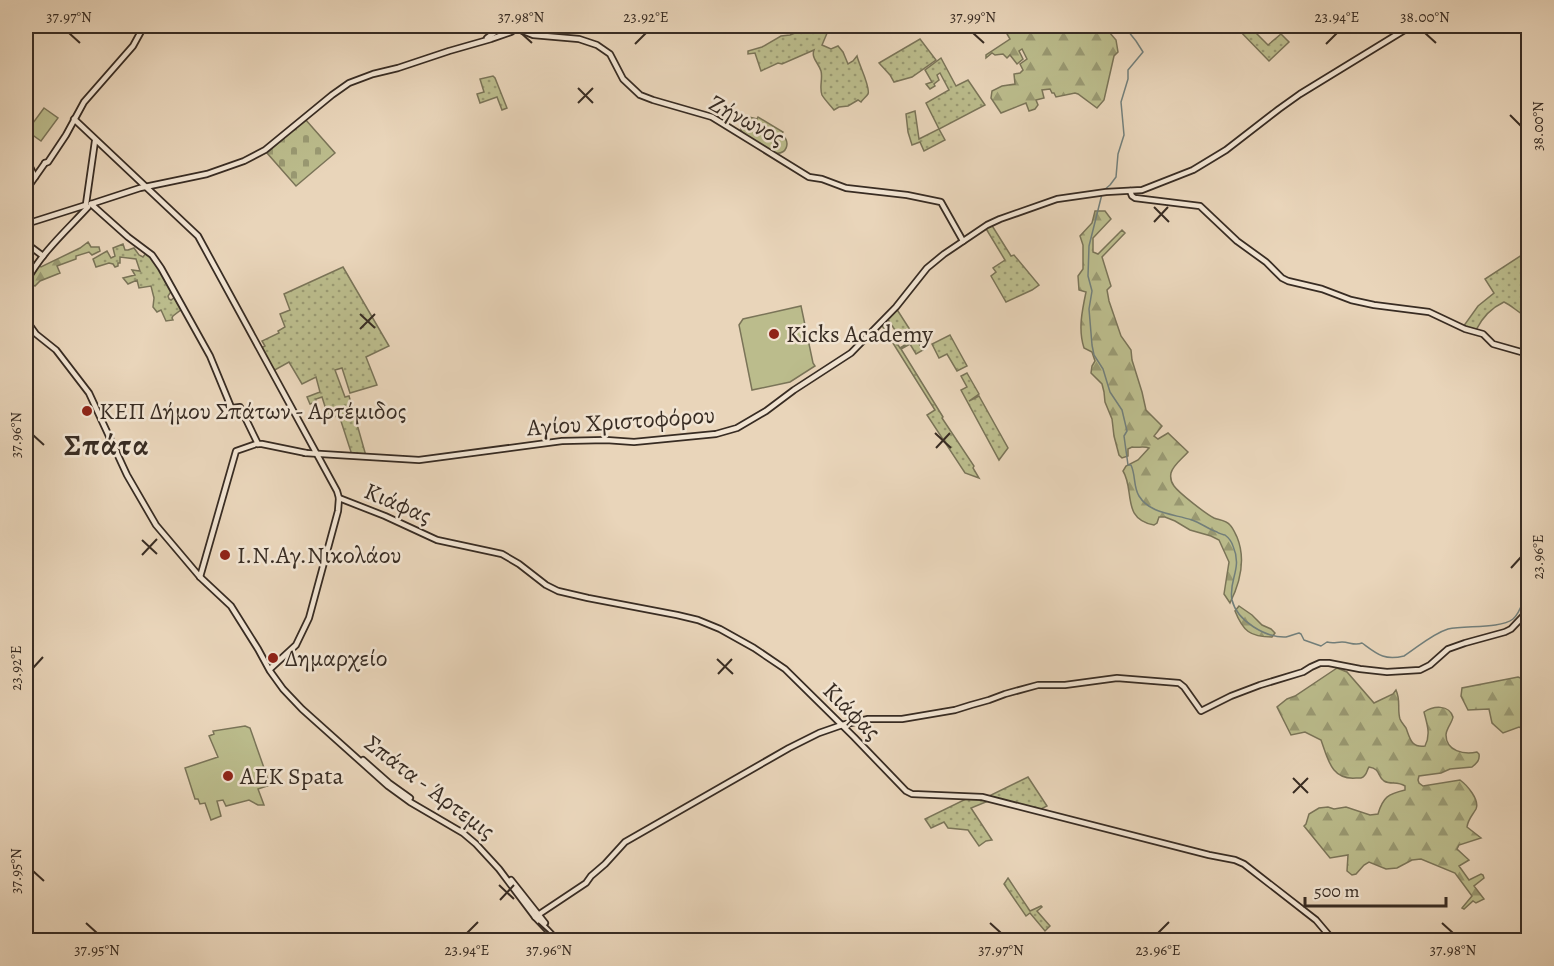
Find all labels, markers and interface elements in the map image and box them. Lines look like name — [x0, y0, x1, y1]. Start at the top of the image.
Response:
text: 37.97°N — [46, 7, 92, 27]
text: 37.98°N — [498, 7, 544, 27]
text: 23.92°E — [623, 7, 669, 27]
text: 37.99°N — [950, 7, 996, 27]
text: 23.94°E — [1315, 7, 1359, 27]
text: 38.00°N — [1400, 7, 1450, 27]
street label: Ζήνωνος — [703, 87, 791, 153]
text: 38.00°N — [1528, 101, 1548, 151]
place label: Kicks Academy — [786, 318, 933, 350]
marker: Kicks Academy — [767, 327, 781, 341]
place label: ΚΕΠ Δήμου Σπάτων - Αρτέμιδος — [99, 395, 406, 427]
street label: Αγίου Χριστοφόρου — [525, 398, 716, 444]
marker: ΚΕΠ Δήμου Σπάτων - Αρτέμιδος — [80, 404, 94, 418]
text: 37.96°N — [6, 412, 26, 458]
district label: Σπάτα — [64, 425, 150, 465]
street label: Κιάφας — [359, 475, 437, 531]
text: 23.96°E — [1528, 534, 1548, 580]
place label: Ι.Ν.Αγ.Νικολάου — [237, 539, 401, 571]
marker: Ι.Ν.Αγ.Νικολάου — [218, 548, 232, 562]
place label: Δημαρχείο — [285, 642, 388, 674]
text: 23.92°E — [6, 645, 26, 691]
marker: Δημαρχείο — [266, 651, 280, 665]
street label: Κιάφας — [816, 675, 888, 747]
street label: Σπάτα - Άρτεμις — [358, 727, 502, 847]
place label: AEK Spata — [239, 760, 345, 792]
marker: AEK Spata — [221, 769, 235, 783]
text: 37.95°N — [6, 848, 26, 894]
scale bar — [1305, 870, 1446, 908]
text: 500 m — [1314, 879, 1359, 903]
text: 37.95°N — [74, 940, 120, 960]
text: 23.94°E — [445, 940, 489, 960]
text: 37.96°N — [526, 940, 572, 960]
text: 37.97°N — [978, 940, 1024, 960]
text: 23.96°E — [1135, 940, 1181, 960]
text: 37.98°N — [1430, 940, 1476, 960]

